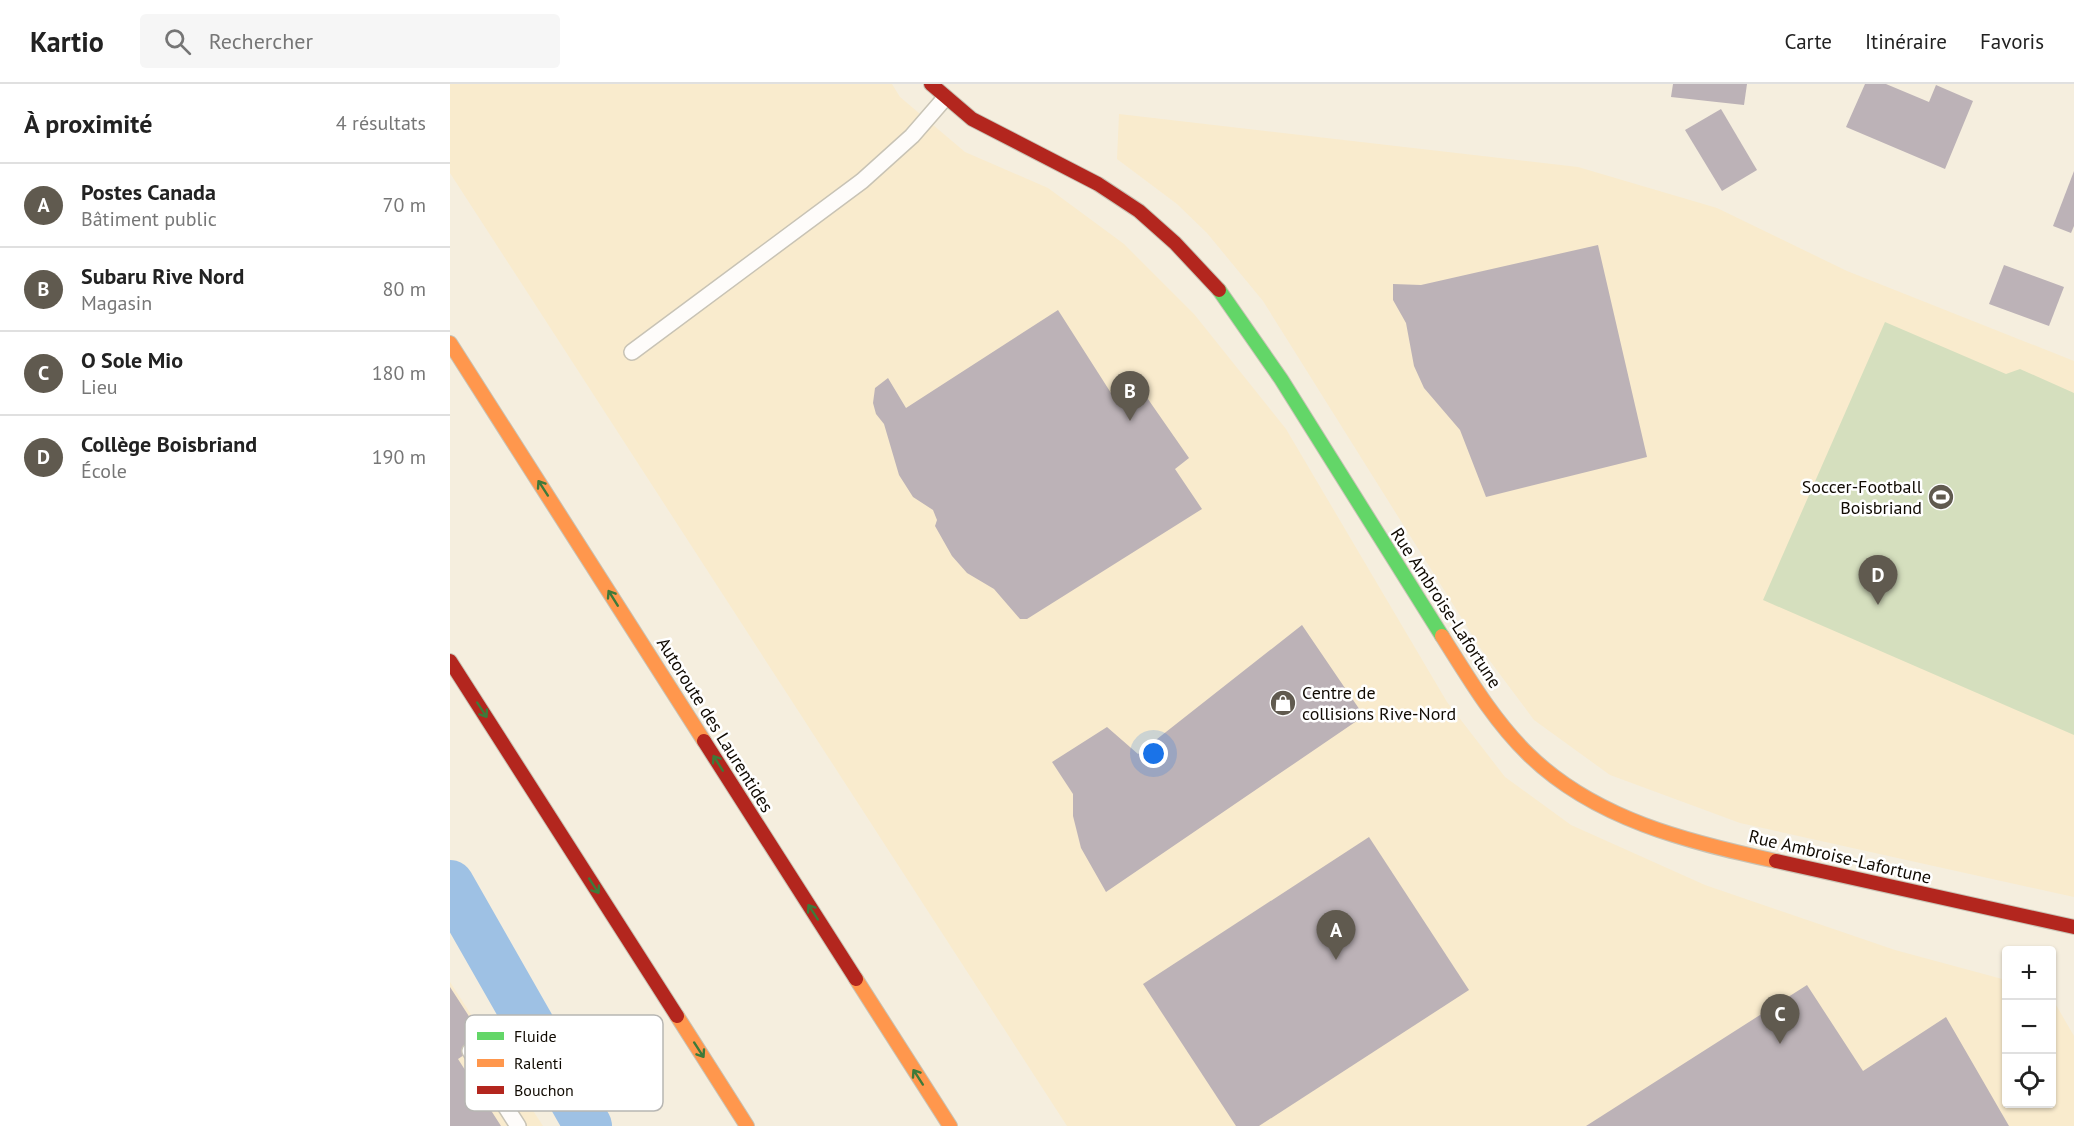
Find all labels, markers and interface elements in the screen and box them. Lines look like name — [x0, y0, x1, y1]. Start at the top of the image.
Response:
search box — [140, 14, 560, 68]
text: Kartio — [30, 23, 104, 60]
icon: search — [161, 25, 194, 58]
text: Rechercher — [209, 27, 313, 55]
text: Carte — [1785, 28, 1832, 55]
text: Itinéraire — [1865, 28, 1947, 55]
text: Favoris — [1980, 28, 2044, 55]
text: À proximité — [24, 107, 152, 140]
text: 4 résultats — [336, 110, 426, 136]
text: Postes Canada — [81, 178, 216, 206]
text: A — [37, 192, 50, 218]
text: 70 m — [383, 192, 426, 218]
text: Bâtiment public — [81, 206, 217, 232]
text: Subaru Rive Nord — [81, 262, 244, 290]
text: B — [38, 276, 49, 302]
text: 80 m — [383, 276, 426, 302]
text: Magasin — [81, 290, 152, 316]
text: O Sole Mio — [81, 346, 183, 374]
text: C — [38, 360, 49, 386]
text: 180 m — [372, 360, 426, 386]
pin: B — [1110, 372, 1150, 421]
text: Lieu — [81, 374, 118, 400]
text: Collège Boisbriand — [81, 430, 257, 458]
text: D — [37, 444, 50, 470]
text: 190 m — [372, 444, 426, 470]
text: École — [81, 458, 127, 484]
place label: Soccer-Football Boisbriand — [1802, 475, 1923, 519]
one-way arrow — [536, 480, 548, 497]
sports icon: Soccer-Football Boisbriand — [1926, 482, 1956, 512]
street label: Rue Ambroise-Lafortune — [1386, 523, 1507, 692]
pin: D — [1858, 556, 1898, 605]
one-way arrow — [607, 590, 620, 607]
street label: Autoroute des Laurentides — [652, 633, 779, 817]
place label: Centre de collisions Rive-Nord — [1302, 681, 1456, 725]
shop icon: Centre de collisions Rive-Nord — [1268, 688, 1298, 718]
one-way arrow — [475, 702, 488, 719]
your location — [1139, 739, 1168, 768]
one-way arrow — [712, 755, 724, 772]
street label: Rue Ambroise-Lafortune — [1747, 824, 1934, 889]
one-way arrow — [588, 877, 600, 894]
one-way arrow — [807, 904, 819, 921]
pin: A — [1316, 910, 1356, 960]
map controls — [2002, 946, 2056, 1108]
button: + — [2002, 946, 2056, 1000]
pin: C — [1760, 994, 1800, 1044]
button: − — [2002, 1000, 2056, 1054]
legend — [465, 1015, 663, 1111]
text: Fluide — [514, 1026, 557, 1046]
one-way arrow — [693, 1041, 705, 1058]
text: Ralenti — [514, 1053, 563, 1073]
button: locate — [2002, 1054, 2056, 1108]
one-way arrow — [912, 1069, 924, 1086]
text: Bouchon — [514, 1080, 574, 1100]

